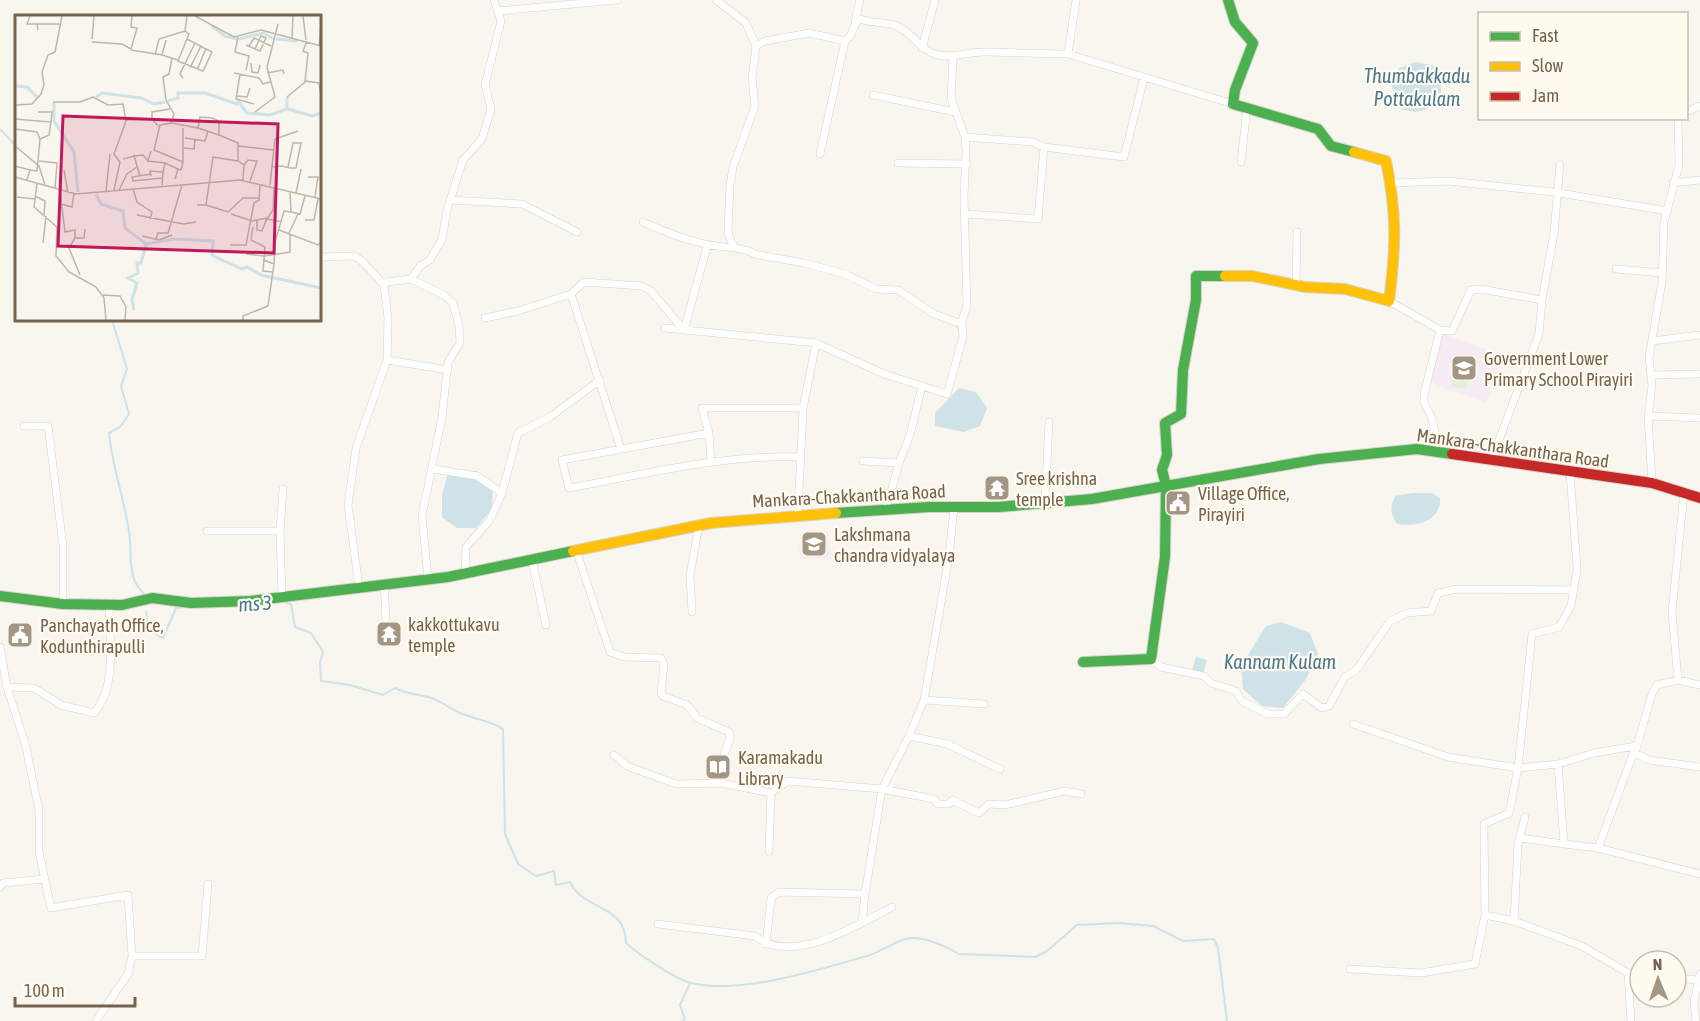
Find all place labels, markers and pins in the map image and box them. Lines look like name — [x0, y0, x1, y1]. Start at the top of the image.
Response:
place label: Government Lower Primary School Pirayiri — [1484, 348, 1633, 390]
school or university icon: Government Lower Primary School Pirayiri — [1449, 353, 1479, 383]
place label: Sree krishna temple — [1016, 468, 1097, 510]
temple icon: Sree krishna temple — [982, 473, 1012, 503]
place label: Village Office, Pirayiri — [1198, 483, 1289, 525]
public building icon: Village Office, Pirayiri — [1163, 488, 1193, 518]
place label: Lakshmana chandra vidyalaya — [834, 524, 955, 566]
school or university icon: Lakshmana chandra vidyalaya — [799, 529, 829, 559]
place label: kakkottukavu temple — [408, 614, 500, 656]
place label: Panchayath Office, Kodunthirapulli — [40, 615, 164, 657]
temple icon: kakkottukavu temple — [374, 619, 404, 649]
public building icon: Panchayath Office, Kodunthirapulli — [5, 620, 35, 650]
place label: Karamakadu Library — [738, 747, 823, 789]
library icon: Karamakadu Library — [703, 752, 733, 782]

